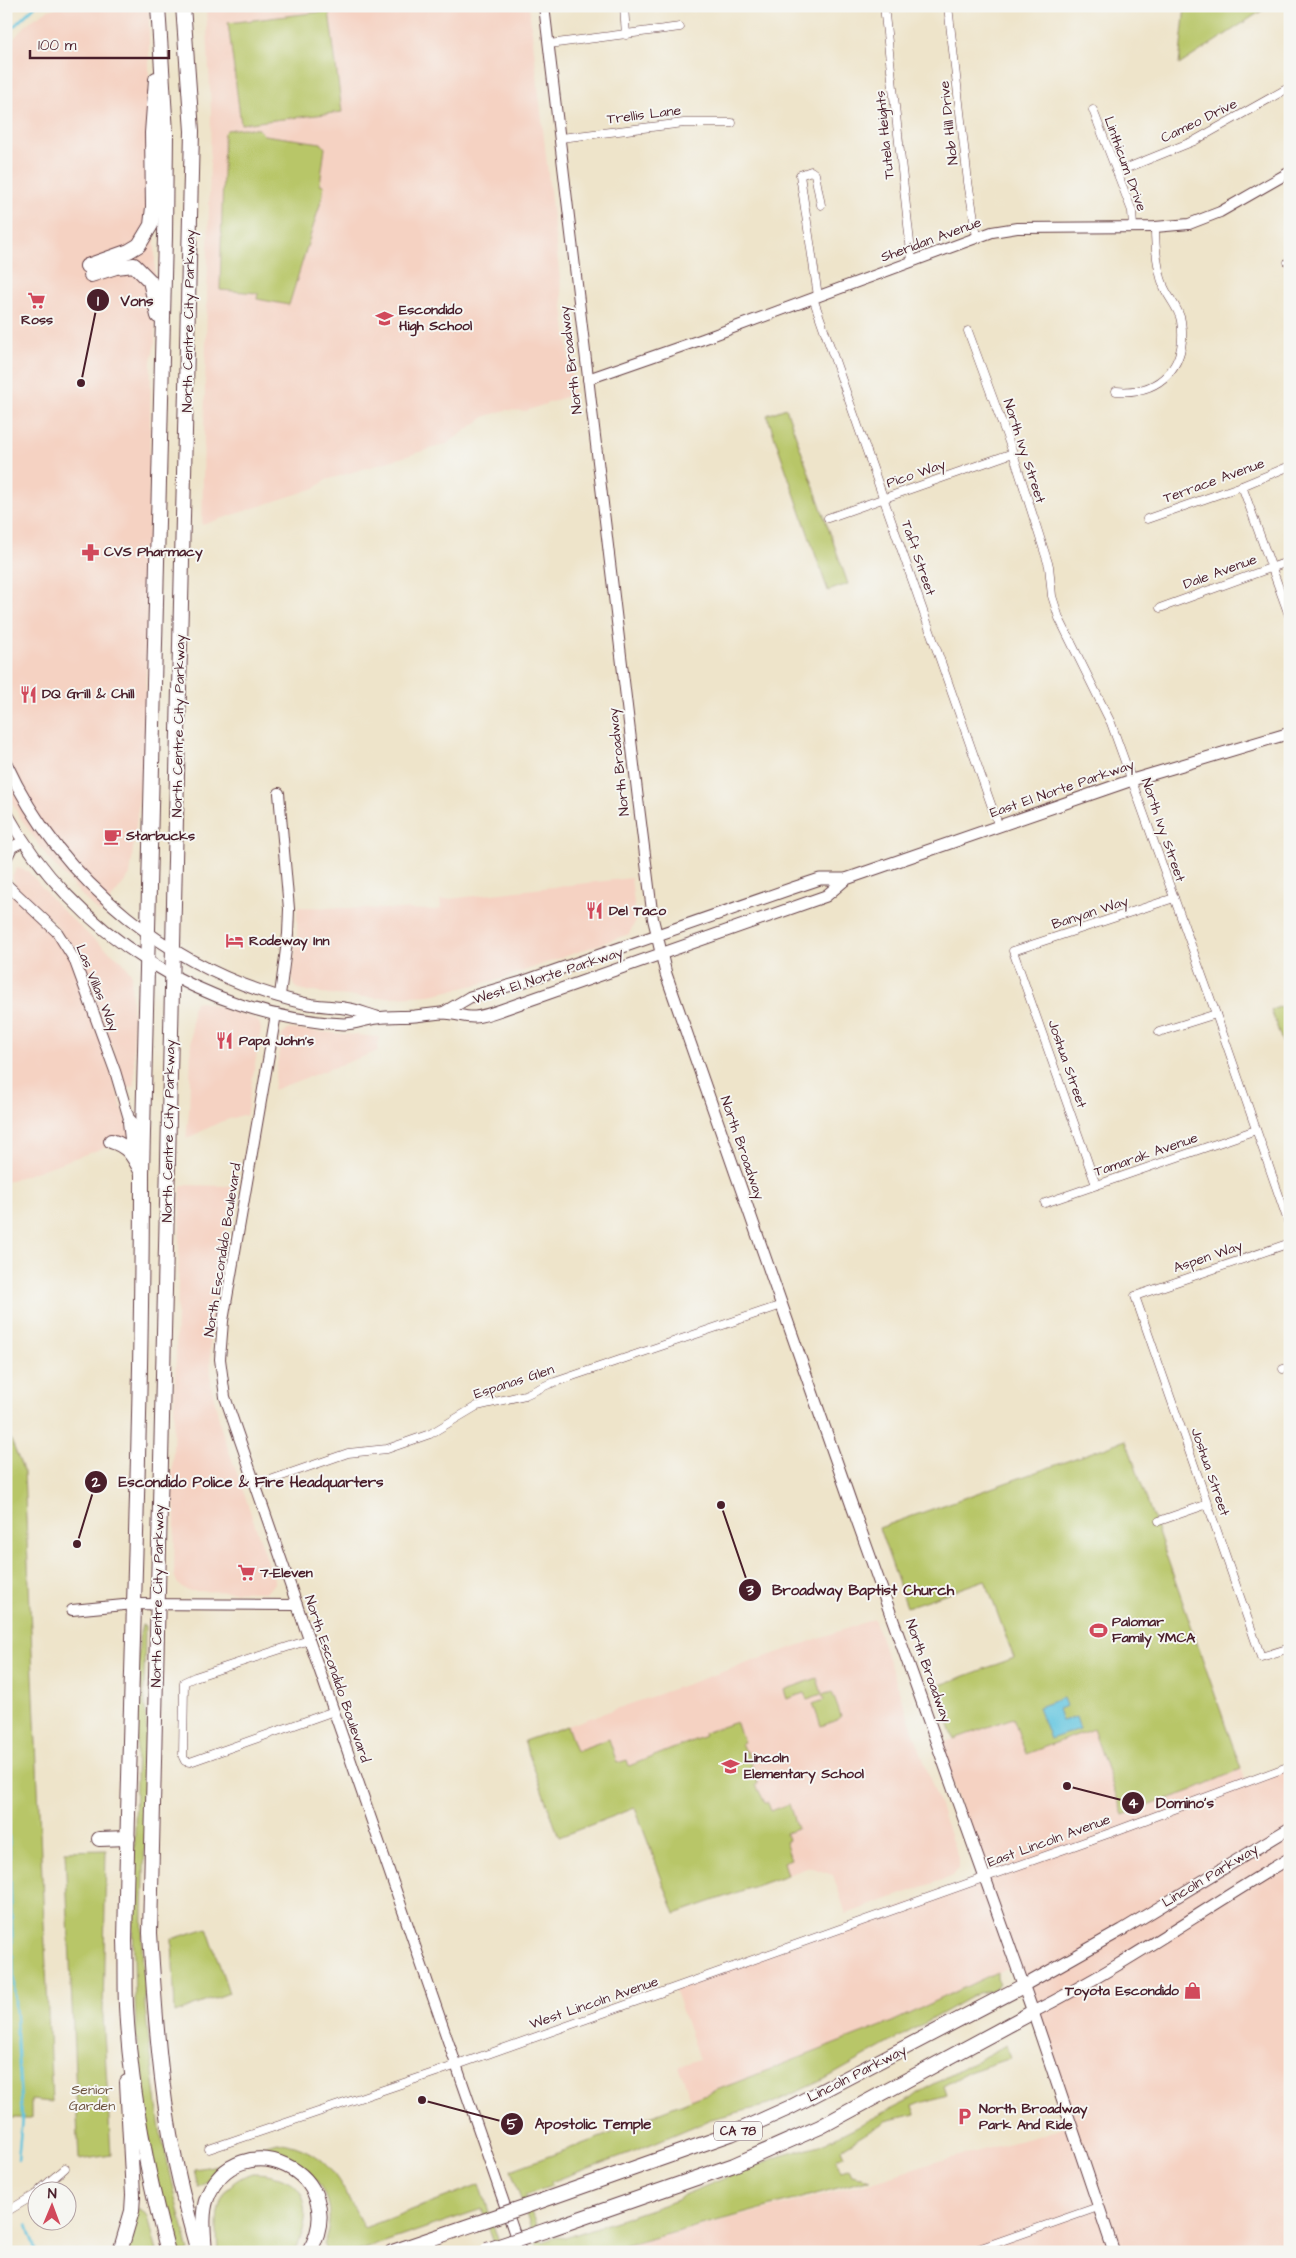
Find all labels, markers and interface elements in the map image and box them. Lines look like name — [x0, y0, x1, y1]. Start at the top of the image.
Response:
scale bar — [30, 28, 169, 60]
text: 100 m — [38, 35, 77, 56]
street label: Nob Hill Drive — [935, 80, 963, 166]
street label: Tutela Heights — [870, 90, 900, 180]
street label: Cameo Drive — [1157, 94, 1241, 148]
street label: Trellis Lane — [606, 100, 683, 129]
street label: Linthicum Drive — [1099, 114, 1152, 215]
street label: Sheridan Avenue — [878, 212, 984, 267]
street label: North Centre City Parkway — [177, 229, 201, 413]
callout: Vons — [85, 285, 163, 315]
supermarket icon: Ross — [27, 290, 47, 310]
text: 1 — [97, 291, 99, 312]
text: Vons — [120, 291, 154, 312]
place label: Escondido High School — [399, 300, 473, 337]
street label: North Broadway — [554, 305, 588, 415]
school or university icon: Escondido High School — [375, 308, 395, 328]
place label: Ross — [21, 310, 53, 330]
street label: North Ivy Street — [998, 396, 1050, 506]
street label: Terrace Avenue — [1161, 453, 1268, 509]
street label: Pico Way — [884, 454, 949, 493]
street label: Taft Street — [896, 518, 940, 599]
pharmacy icon: CVS Pharmacy — [80, 542, 100, 562]
place label: CVS Pharmacy — [104, 542, 203, 562]
street label: Dale Avenue — [1180, 549, 1260, 595]
street label: North Centre City Parkway — [167, 634, 191, 818]
restaurant icon: DQ Grill & Chill — [18, 684, 38, 704]
place label: DQ Grill & Chill — [42, 684, 135, 704]
street label: North Broadway — [603, 707, 635, 817]
street label: East El Norte Parkway — [987, 755, 1137, 823]
street label: North Ivy Street — [1136, 775, 1190, 885]
cafe icon: Starbucks — [102, 826, 122, 846]
place label: Starbucks — [125, 826, 195, 846]
street label: Banyan Way — [1049, 891, 1131, 935]
restaurant icon: Del Taco — [585, 901, 605, 921]
place label: Del Taco — [609, 901, 666, 921]
hotel icon: Rodeway Inn — [225, 931, 245, 951]
place label: Rodeway Inn — [249, 931, 329, 951]
street label: Las Villas Way — [70, 941, 124, 1035]
street label: West El Norte Parkway — [470, 942, 626, 1010]
street label: Joshua Street — [1043, 1017, 1092, 1111]
restaurant icon: Papa John's — [215, 1031, 235, 1051]
place label: Papa John's — [239, 1031, 314, 1051]
street label: North Centre City Parkway — [157, 1039, 181, 1223]
street label: North Broadway — [715, 1093, 769, 1203]
street label: Tamarak Avenue — [1091, 1128, 1201, 1182]
street label: North Escondido Boulevard — [199, 1162, 247, 1338]
street label: Aspen Way — [1171, 1236, 1246, 1278]
street label: Espanas Glen — [471, 1360, 557, 1404]
street label: Joshua Street — [1186, 1425, 1235, 1519]
callout: Escondido Police & Fire Headquarters — [83, 1467, 393, 1497]
text: 2 — [91, 1472, 101, 1493]
text: Escondido Police & Fire Headquarters — [118, 1472, 384, 1493]
street label: North Centre City Parkway — [146, 1504, 170, 1688]
supermarket icon: 7-Eleven — [236, 1563, 256, 1583]
place label: 7-Eleven — [259, 1563, 313, 1583]
callout: Broadway Baptist Church — [737, 1575, 964, 1605]
text: 3 — [745, 1580, 754, 1601]
text: Broadway Baptist Church — [772, 1580, 955, 1602]
street label: North Escondido Boulevard — [299, 1593, 375, 1765]
place label: Palomar Family YMCA — [1112, 1612, 1196, 1648]
street label: North Broadway — [900, 1617, 956, 1726]
sports icon: Palomar Family YMCA — [1088, 1620, 1108, 1640]
place label: Lincoln Elementary School — [744, 1748, 865, 1784]
school or university icon: Lincoln Elementary School — [720, 1756, 740, 1776]
callout: Domino's — [1121, 1788, 1224, 1818]
text: 4 — [1128, 1793, 1139, 1814]
text: Domino's — [1156, 1793, 1214, 1814]
street label: East Lincoln Avenue — [985, 1809, 1114, 1873]
street label: Lincoln Parkway — [1158, 1839, 1262, 1913]
street label: West Lincoln Avenue — [527, 1971, 661, 2034]
place label: Toyota Escondido — [1064, 1981, 1179, 2001]
shop icon: Toyota Escondido — [1183, 1981, 1203, 2001]
street label: Lincoln Parkway — [804, 2040, 910, 2108]
park label: Senior Garden — [69, 2080, 115, 2116]
place label: North Broadway Park And Ride — [979, 2099, 1088, 2135]
parking icon: North Broadway Park And Ride — [955, 2107, 975, 2127]
callout: Apostolic Temple — [499, 2109, 661, 2139]
text: 5 — [507, 2114, 518, 2135]
text: Apostolic Temple — [535, 2114, 651, 2135]
road number: CA 78 — [714, 2122, 762, 2140]
north arrow — [28, 2180, 78, 2230]
text: N — [48, 2184, 57, 2204]

